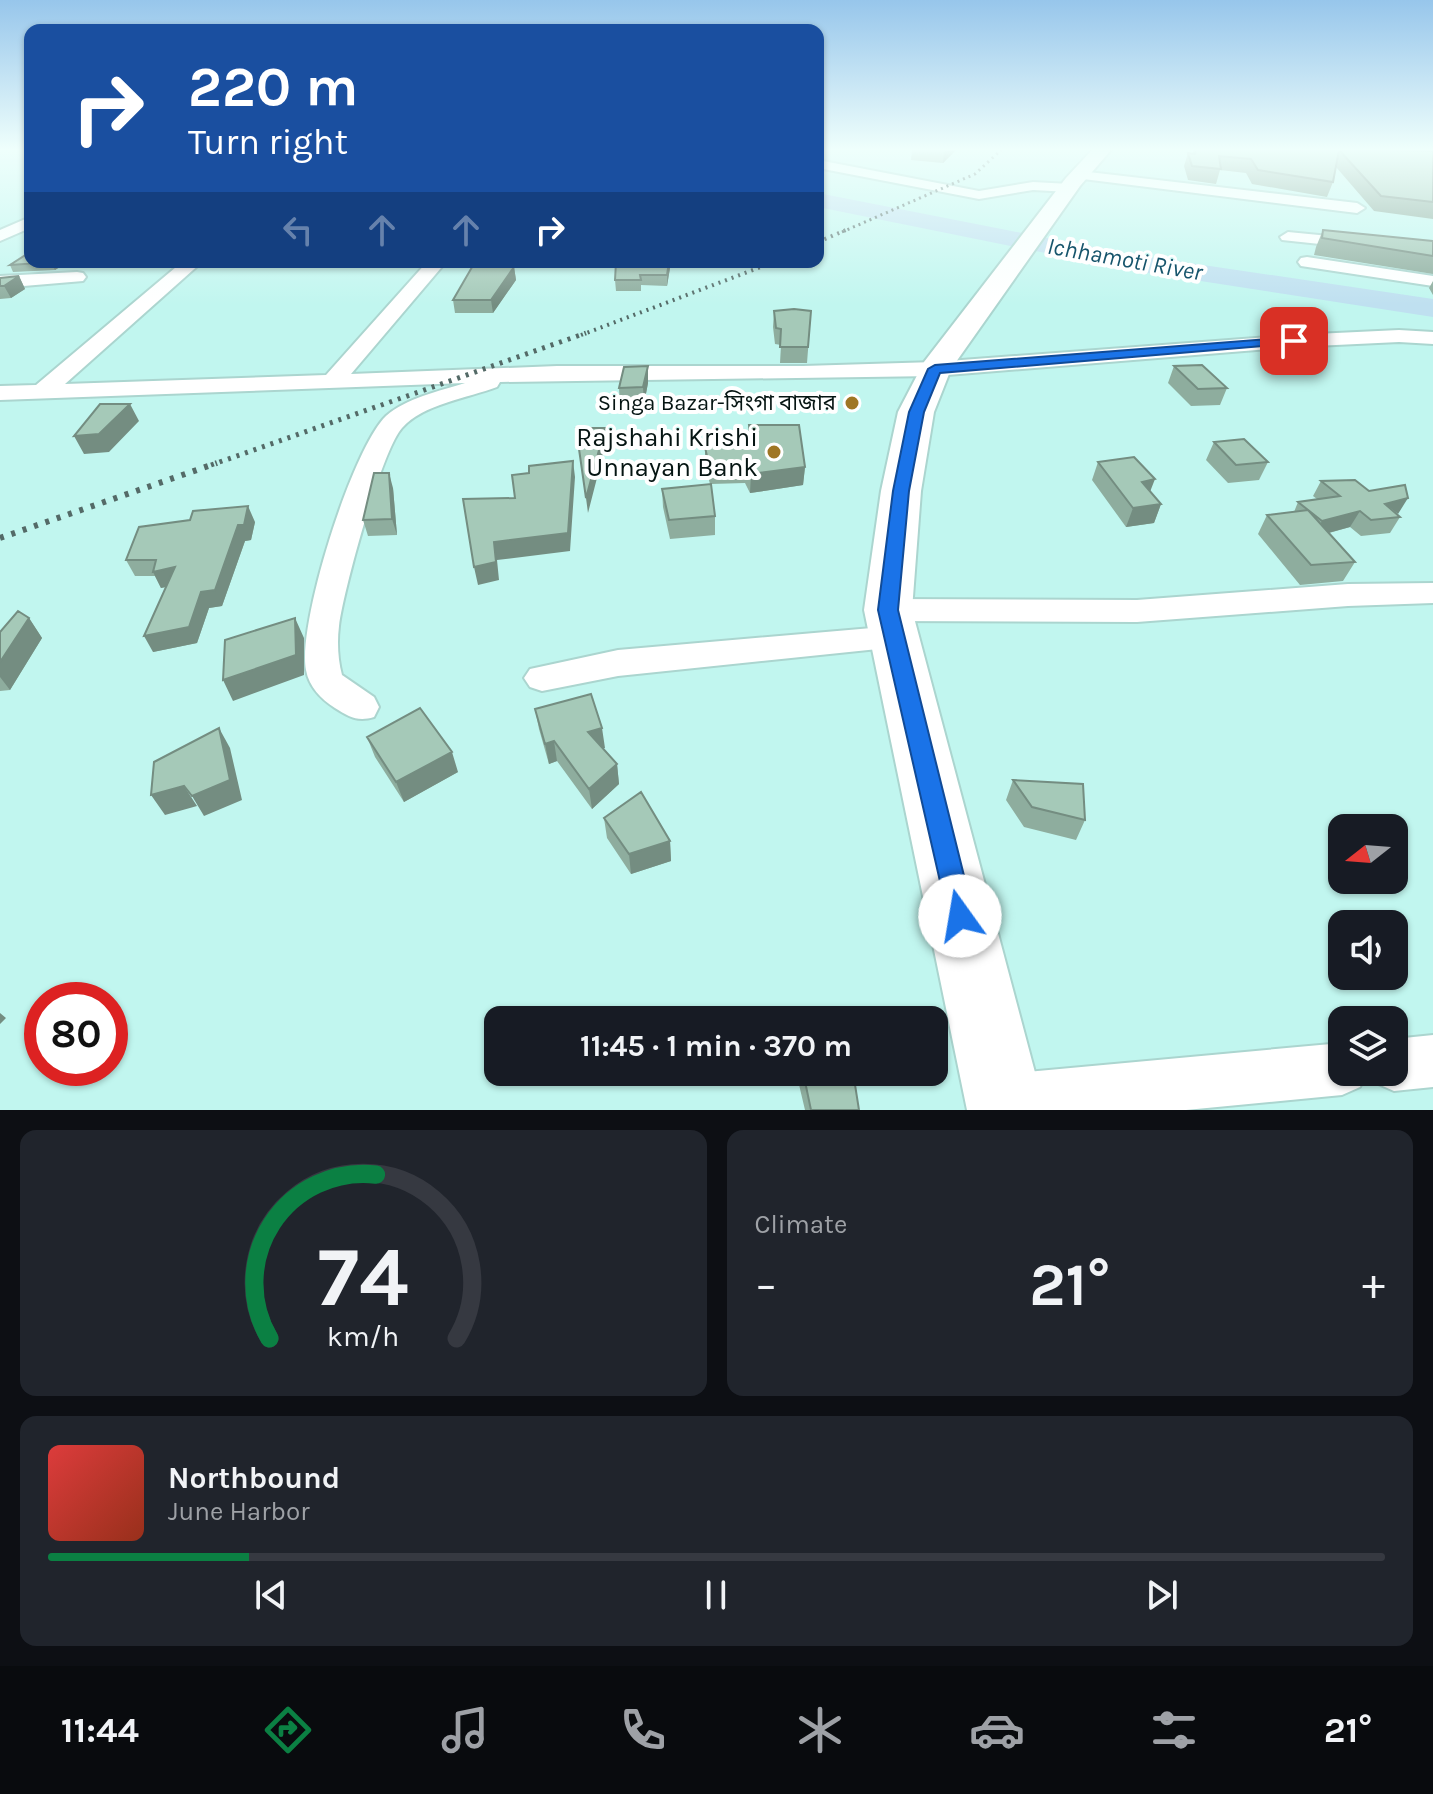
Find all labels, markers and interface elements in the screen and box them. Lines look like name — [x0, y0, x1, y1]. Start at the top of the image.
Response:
text: 220 m — [188, 54, 359, 119]
icon: right — [56, 56, 160, 160]
text: Turn right — [188, 121, 348, 163]
icon: left — [276, 208, 320, 252]
icon: ahead — [360, 208, 404, 252]
icon: ahead — [444, 208, 488, 252]
icon: right — [528, 208, 572, 252]
water label: Ichhamoti River — [1045, 232, 1205, 287]
pin — [1260, 307, 1328, 375]
icon: arrive — [1272, 319, 1316, 363]
place label: Singa Bazar-সিংগা বাজার — [598, 390, 837, 416]
marker: Singa Bazar-সিংগা বাজার — [843, 394, 861, 412]
place label: Rajshahi Krishi Unnayan Bank — [576, 422, 758, 483]
marker: Rajshahi Krishi Unnayan Bank — [765, 443, 783, 461]
north arrow — [1328, 814, 1408, 894]
map controls — [1328, 814, 1408, 1086]
position arrow — [918, 874, 1002, 958]
button: sound — [1328, 910, 1408, 990]
speed limit sign: 80 — [24, 982, 128, 1086]
button: layers — [1328, 1006, 1408, 1086]
text: 11:45 · 1 min · 370 m — [580, 1028, 852, 1064]
text: Climate — [755, 1209, 847, 1240]
text: 74 — [318, 1229, 409, 1326]
text: 21° — [1029, 1250, 1110, 1320]
text: − — [755, 1259, 778, 1310]
text: + — [1362, 1259, 1385, 1310]
text: km/h — [327, 1320, 399, 1353]
text: Northbound — [168, 1460, 340, 1496]
text: June Harbor — [168, 1496, 310, 1527]
icon: previous — [249, 1573, 293, 1617]
icon: pause — [694, 1573, 738, 1617]
icon: next — [1140, 1573, 1184, 1617]
icon: directions — [260, 1702, 316, 1758]
icon: music — [437, 1702, 493, 1758]
icon: phone — [615, 1702, 671, 1758]
icon: climate — [792, 1702, 848, 1758]
icon: car — [969, 1702, 1025, 1758]
icon: filters — [1146, 1702, 1202, 1758]
text: 11:44 — [61, 1709, 139, 1751]
text: 21° — [1324, 1709, 1372, 1751]

